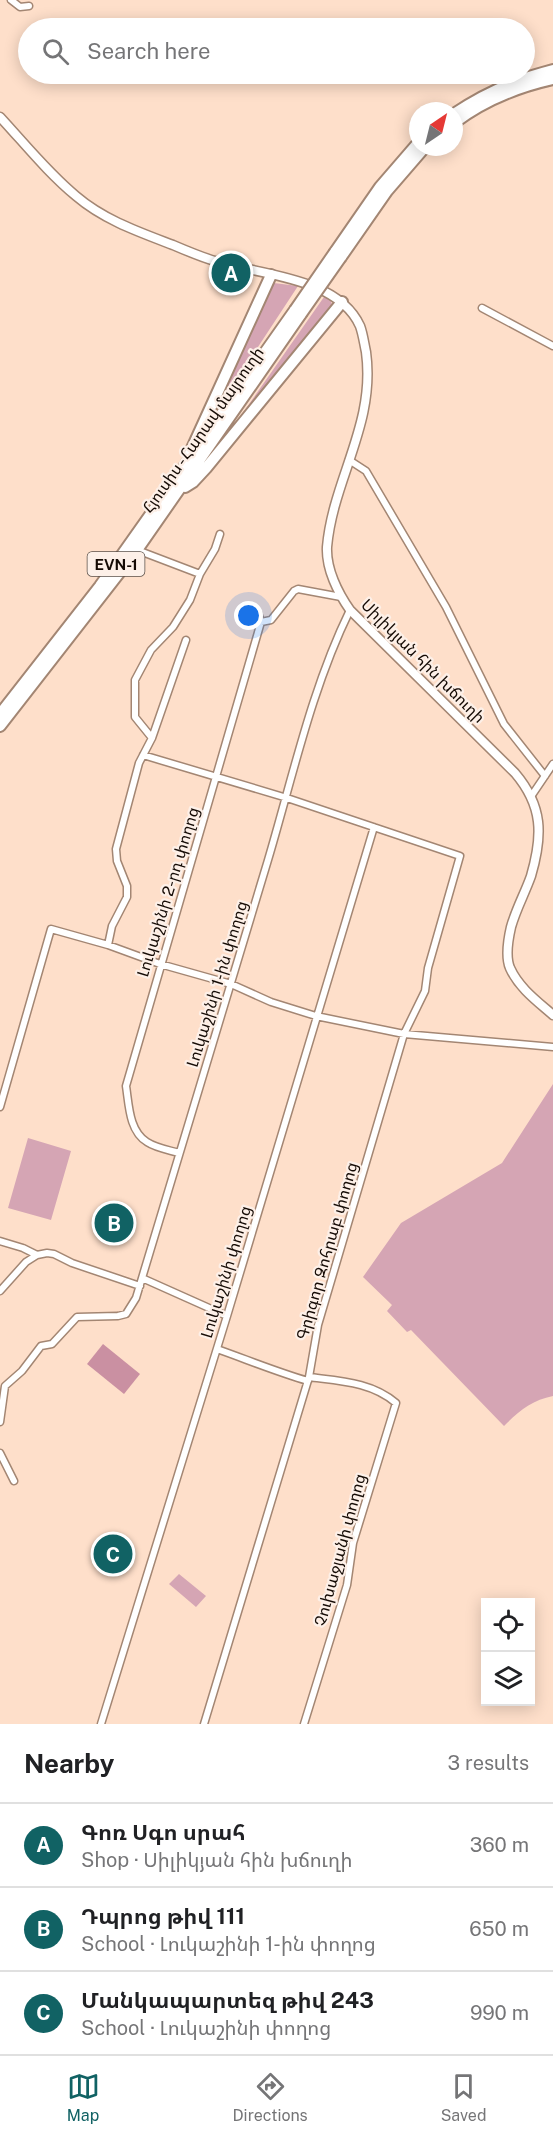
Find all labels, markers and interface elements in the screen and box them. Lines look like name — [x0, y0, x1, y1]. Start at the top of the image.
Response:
search box — [18, 18, 535, 84]
icon: search — [39, 35, 72, 68]
text: Search here — [87, 38, 211, 64]
north arrow — [409, 102, 463, 156]
pin: A — [212, 250, 250, 296]
street label: Հյուսիս - Հարավ մայրուղի — [138, 343, 268, 517]
road number: EVN-1 — [88, 552, 144, 576]
street label: Սիլիկյան հին խճուղի — [357, 595, 489, 727]
your location — [234, 601, 263, 630]
street label: Լուկաշինի 2-րդ փողոց — [133, 805, 203, 979]
street label: Լուկաշինի 1-ին փողոց — [183, 899, 251, 1069]
street label: Գրիգոր Զոհրաբ փողոց — [292, 1160, 362, 1342]
pin: B — [94, 1200, 134, 1246]
street label: Լուկաշինի փողոց — [197, 1204, 255, 1340]
street label: Չուխաջյանի փողոց — [310, 1472, 370, 1628]
pin: C — [94, 1532, 132, 1576]
map controls — [481, 1598, 535, 1706]
button: locate — [481, 1598, 535, 1652]
button: layers — [481, 1652, 535, 1706]
text: Nearby — [24, 1748, 114, 1779]
text: 3 results — [448, 1751, 529, 1775]
text: Գոռ Սգո սրահ — [81, 1819, 246, 1845]
text: A — [36, 1833, 51, 1857]
text: 360 m — [470, 1833, 529, 1857]
text: Shop · Սիլիկյան հին խճուղի — [81, 1848, 352, 1872]
text: Դպրոց թիվ 111 — [81, 1903, 245, 1929]
text: B — [37, 1917, 50, 1941]
text: 650 m — [469, 1917, 529, 1941]
text: School · Լուկաշինի 1-ին փողոց — [81, 1932, 376, 1956]
text: Մանկապարտեզ թիվ 243 — [81, 1987, 374, 2013]
text: C — [36, 2001, 51, 2025]
text: 990 m — [470, 2001, 529, 2025]
text: School · Լուկաշինի փողոց — [81, 2016, 331, 2040]
tab: Map — [67, 2070, 100, 2125]
tab: Directions — [233, 2070, 308, 2125]
tab: Saved — [441, 2070, 486, 2125]

